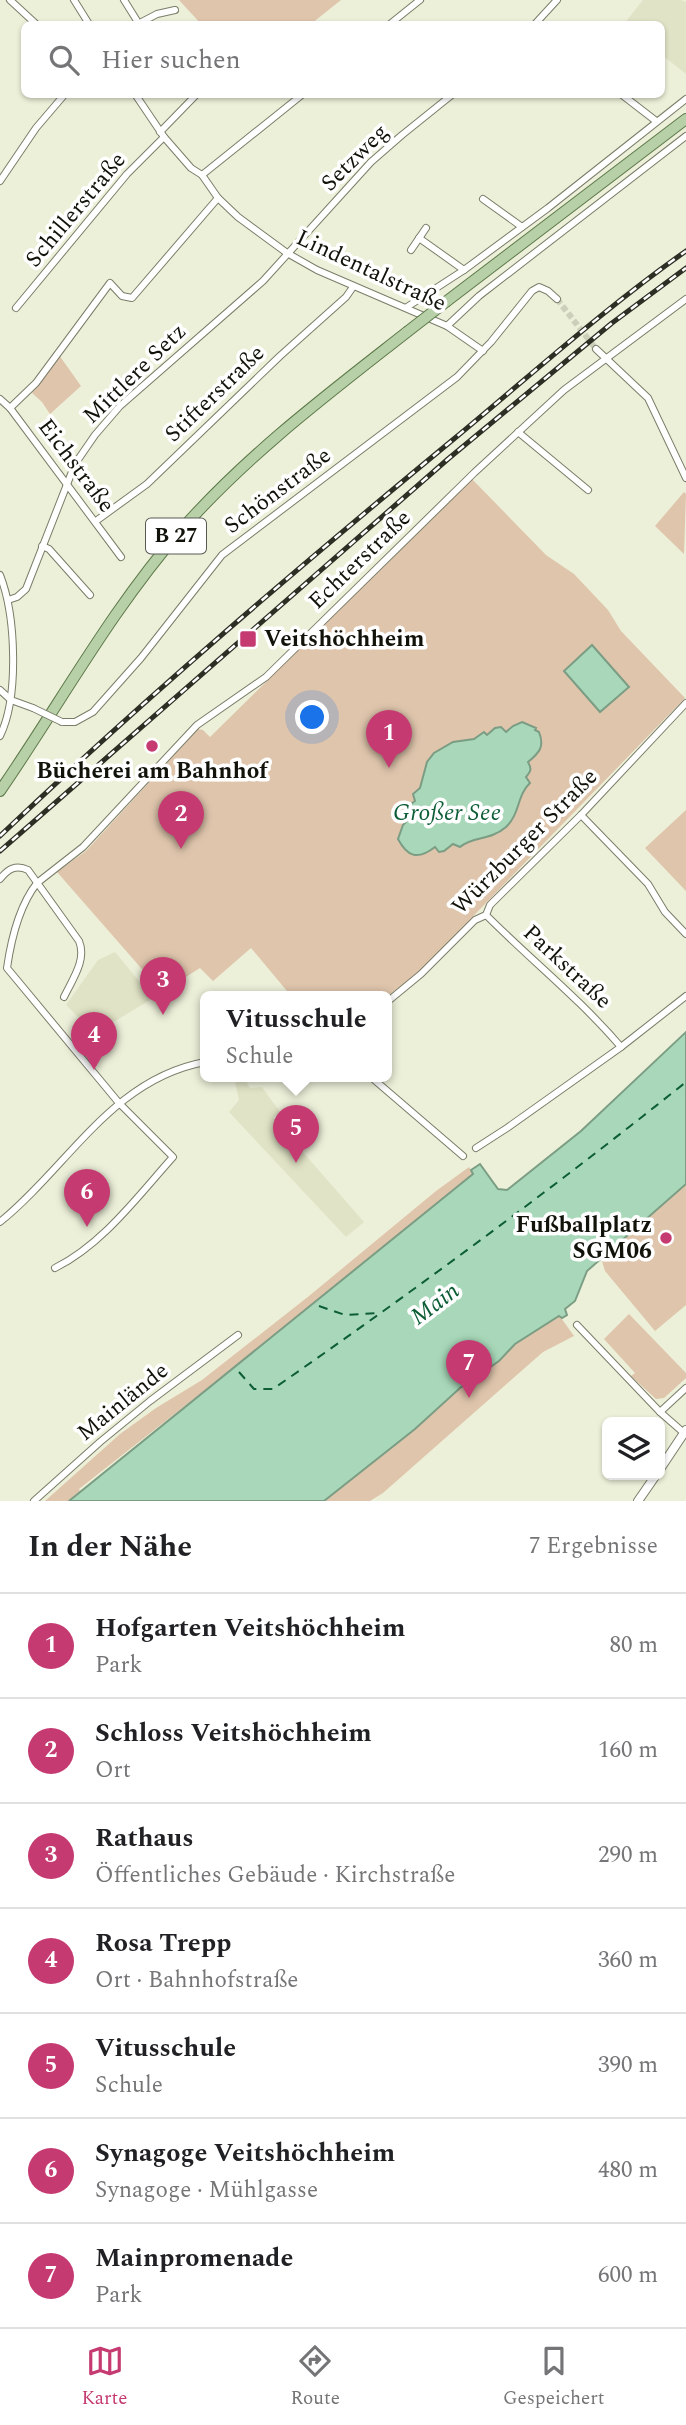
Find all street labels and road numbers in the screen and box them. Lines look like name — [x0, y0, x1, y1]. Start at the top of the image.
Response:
street label: Setzweg — [313, 116, 397, 200]
street label: Schillerstraße — [17, 144, 135, 276]
street label: Lindentalstraße — [290, 221, 452, 321]
street label: Mittlere Setz — [75, 315, 195, 433]
street label: Stifterstraße — [157, 337, 273, 451]
street label: Eichstraße — [29, 411, 123, 521]
street label: Schönstraße — [217, 439, 339, 543]
street label: Echterstraße — [301, 502, 419, 618]
road number: B 27 — [146, 518, 206, 554]
street label: Würzburger Straße — [444, 761, 606, 923]
street label: Parkstraße — [515, 916, 619, 1018]
street label: Mainlände — [70, 1354, 176, 1450]

